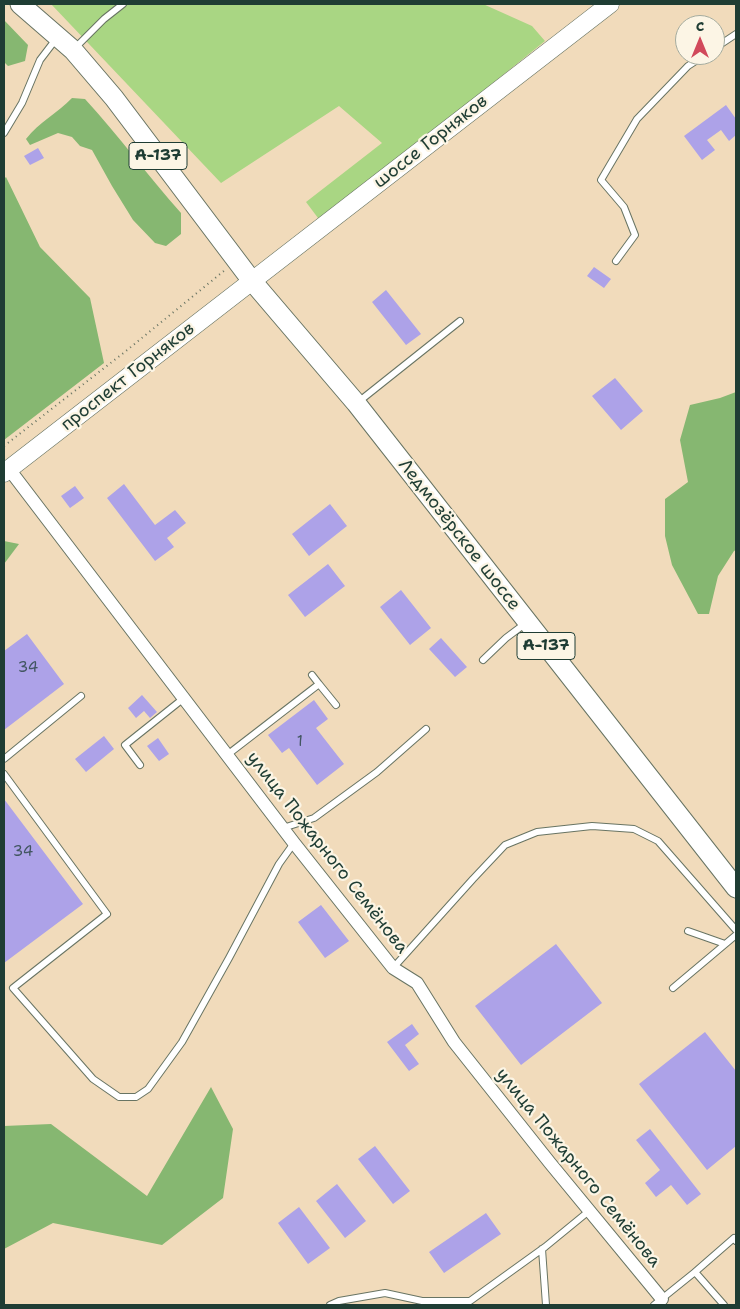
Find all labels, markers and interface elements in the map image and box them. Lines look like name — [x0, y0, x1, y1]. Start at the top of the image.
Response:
north arrow — [675, 15, 725, 65]
text: С — [696, 17, 704, 35]
street label: шоссе Горняков — [370, 91, 492, 193]
road number: А-137 — [129, 142, 187, 170]
street label: проспект Горняков — [57, 318, 199, 436]
street label: Ледмозёрское шоссе — [393, 455, 525, 615]
road number: А-137 — [517, 632, 575, 659]
house number: 34 — [18, 659, 38, 677]
house number: 1 — [297, 733, 303, 751]
street label: улица Пожарного Семёнова — [241, 748, 413, 958]
house number: 34 — [13, 843, 33, 861]
street label: улица Пожарного Семёнова — [491, 1064, 665, 1272]

